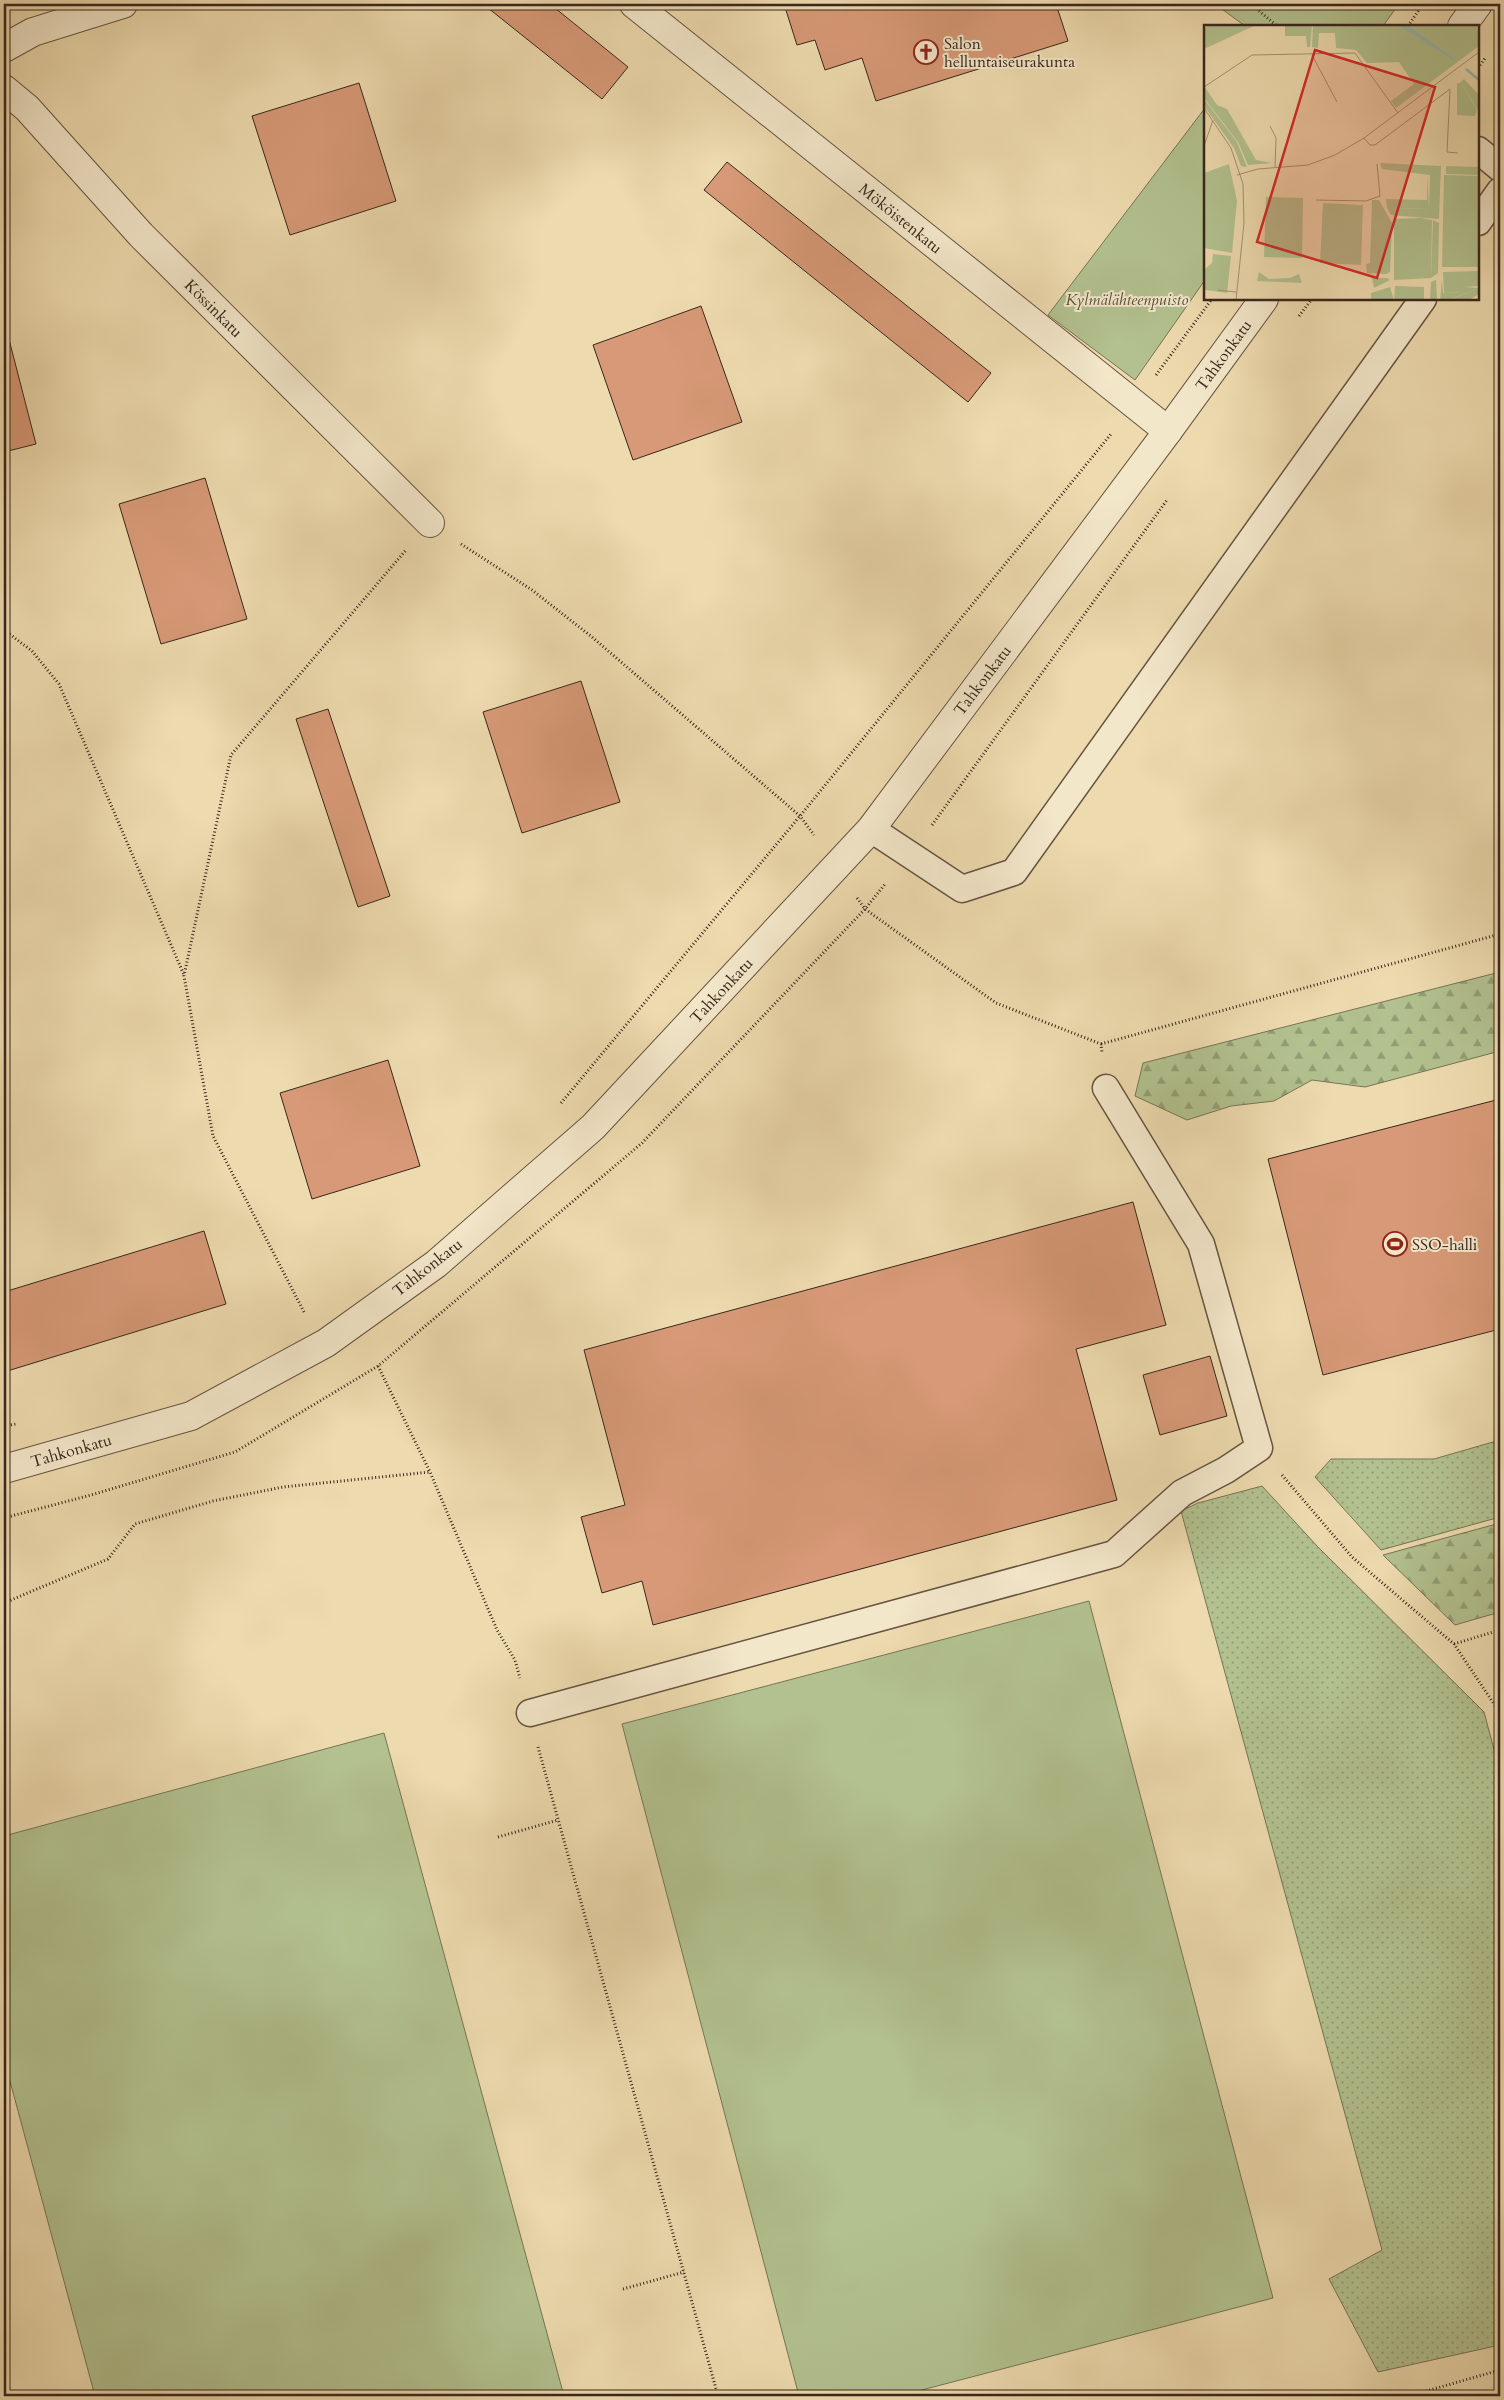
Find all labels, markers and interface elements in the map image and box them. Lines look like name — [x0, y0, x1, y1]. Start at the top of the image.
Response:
inset map — [1204, 25, 1479, 300]
place label: Salon helluntaiseurakunta — [944, 33, 1075, 73]
church icon: Salon helluntaiseurakunta — [913, 39, 939, 65]
street label: Mököistenkatu — [854, 178, 947, 259]
street label: Kössinkatu — [179, 275, 247, 343]
park label: Kylmälähteenpuisto — [1065, 289, 1189, 311]
street label: Tahkonkatu — [1191, 315, 1257, 396]
street label: Tahkonkatu — [949, 641, 1017, 720]
street label: Tahkonkatu — [685, 953, 758, 1029]
sports icon: SSO-halli — [1382, 1231, 1408, 1257]
street label: Tahkonkatu — [388, 1233, 467, 1302]
place label: SSO-halli — [1412, 1234, 1478, 1256]
street label: Tahkonkatu — [28, 1429, 114, 1473]

